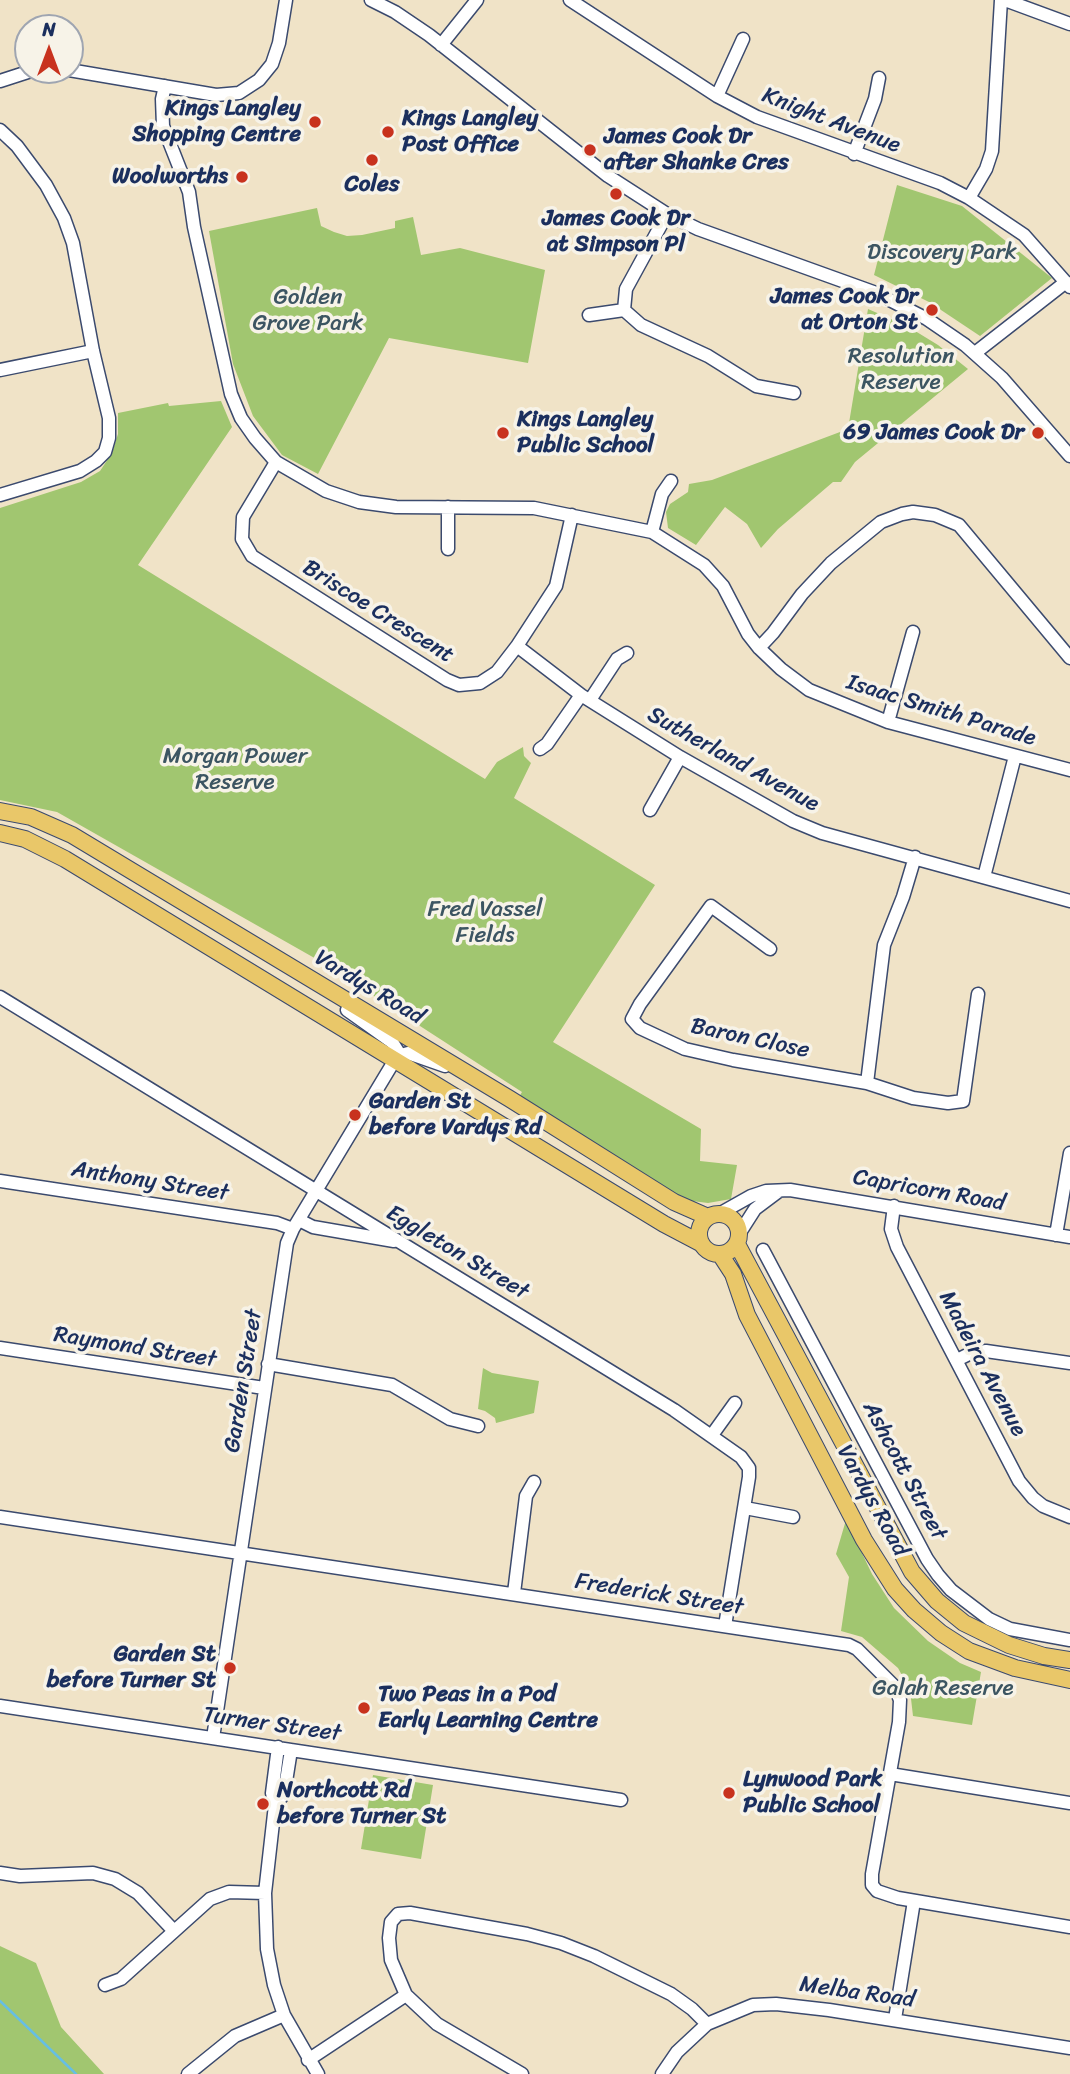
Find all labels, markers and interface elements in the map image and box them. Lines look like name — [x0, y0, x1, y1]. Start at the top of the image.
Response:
text: N — [42, 13, 56, 46]
north arrow — [14, 14, 84, 84]
street label: Knight Avenue — [758, 82, 904, 160]
place label: Kings Langley Shopping Centre — [132, 95, 301, 149]
place label: Kings Langley Post Office — [402, 105, 538, 159]
marker: Kings Langley Shopping Centre — [307, 114, 323, 130]
place label: James Cook Dr after Shanke Cres — [604, 123, 789, 177]
marker: Kings Langley Post Office — [380, 124, 396, 140]
marker: James Cook Dr after Shanke Cres — [582, 142, 598, 158]
marker: Coles — [364, 152, 380, 168]
place label: Woolworths — [112, 163, 228, 191]
marker: Woolworths — [234, 169, 250, 185]
place label: Coles — [345, 171, 399, 199]
marker: James Cook Dr at Simpson Pl — [608, 186, 624, 202]
place label: James Cook Dr at Simpson Pl — [542, 205, 690, 259]
park label: Discovery Park — [867, 239, 1017, 267]
place label: James Cook Dr at Orton St — [771, 283, 918, 337]
park label: Golden Grove Park — [252, 284, 364, 338]
marker: James Cook Dr at Orton St — [924, 302, 940, 318]
park label: Resolution Reserve — [848, 343, 954, 397]
place label: Kings Langley Public School — [517, 406, 654, 460]
place label: 69 James Cook Dr — [843, 419, 1024, 447]
marker: Kings Langley Public School — [495, 425, 511, 441]
marker: 69 James Cook Dr — [1030, 425, 1046, 441]
street label: Briscoe Crescent — [297, 554, 459, 670]
street label: Isaac Smith Parade — [843, 669, 1039, 753]
street label: Sutherland Avenue — [642, 701, 824, 819]
park label: Morgan Power Reserve — [163, 743, 307, 797]
park label: Fred Vassel Fields — [427, 896, 543, 950]
street label: Vardys Road — [309, 945, 429, 1031]
street label: Baron Close — [688, 1013, 812, 1065]
place label: Garden St before Vardys Rd — [369, 1088, 541, 1142]
marker: Garden St before Vardys Rd — [347, 1107, 363, 1123]
street label: Anthony Street — [70, 1156, 230, 1208]
street label: Capricorn Road — [851, 1164, 1007, 1218]
street label: Eggleton Street — [381, 1200, 533, 1306]
street label: Madeira Avenue — [932, 1286, 1032, 1442]
street label: Garden Street — [219, 1307, 269, 1455]
street label: Raymond Street — [52, 1322, 218, 1374]
street label: Ashcott Street — [856, 1397, 952, 1545]
street label: Vardys Road — [830, 1441, 914, 1561]
street label: Frederick Street — [573, 1568, 745, 1622]
place label: Garden St before Turner St — [47, 1641, 216, 1695]
marker: Garden St before Turner St — [222, 1660, 238, 1676]
park label: Galah Reserve — [872, 1675, 1014, 1703]
place label: Two Peas in a Pod Early Learning Centre — [378, 1681, 598, 1735]
marker: Two Peas in a Pod Early Learning Centre — [356, 1700, 372, 1716]
street label: Turner Street — [201, 1702, 343, 1748]
place label: Lynwood Park Public School — [743, 1766, 882, 1820]
place label: Northcott Rd before Turner St — [277, 1777, 446, 1831]
marker: Lynwood Park Public School — [721, 1785, 737, 1801]
marker: Northcott Rd before Turner St — [255, 1796, 271, 1812]
street label: Melba Road — [798, 1971, 916, 2015]

